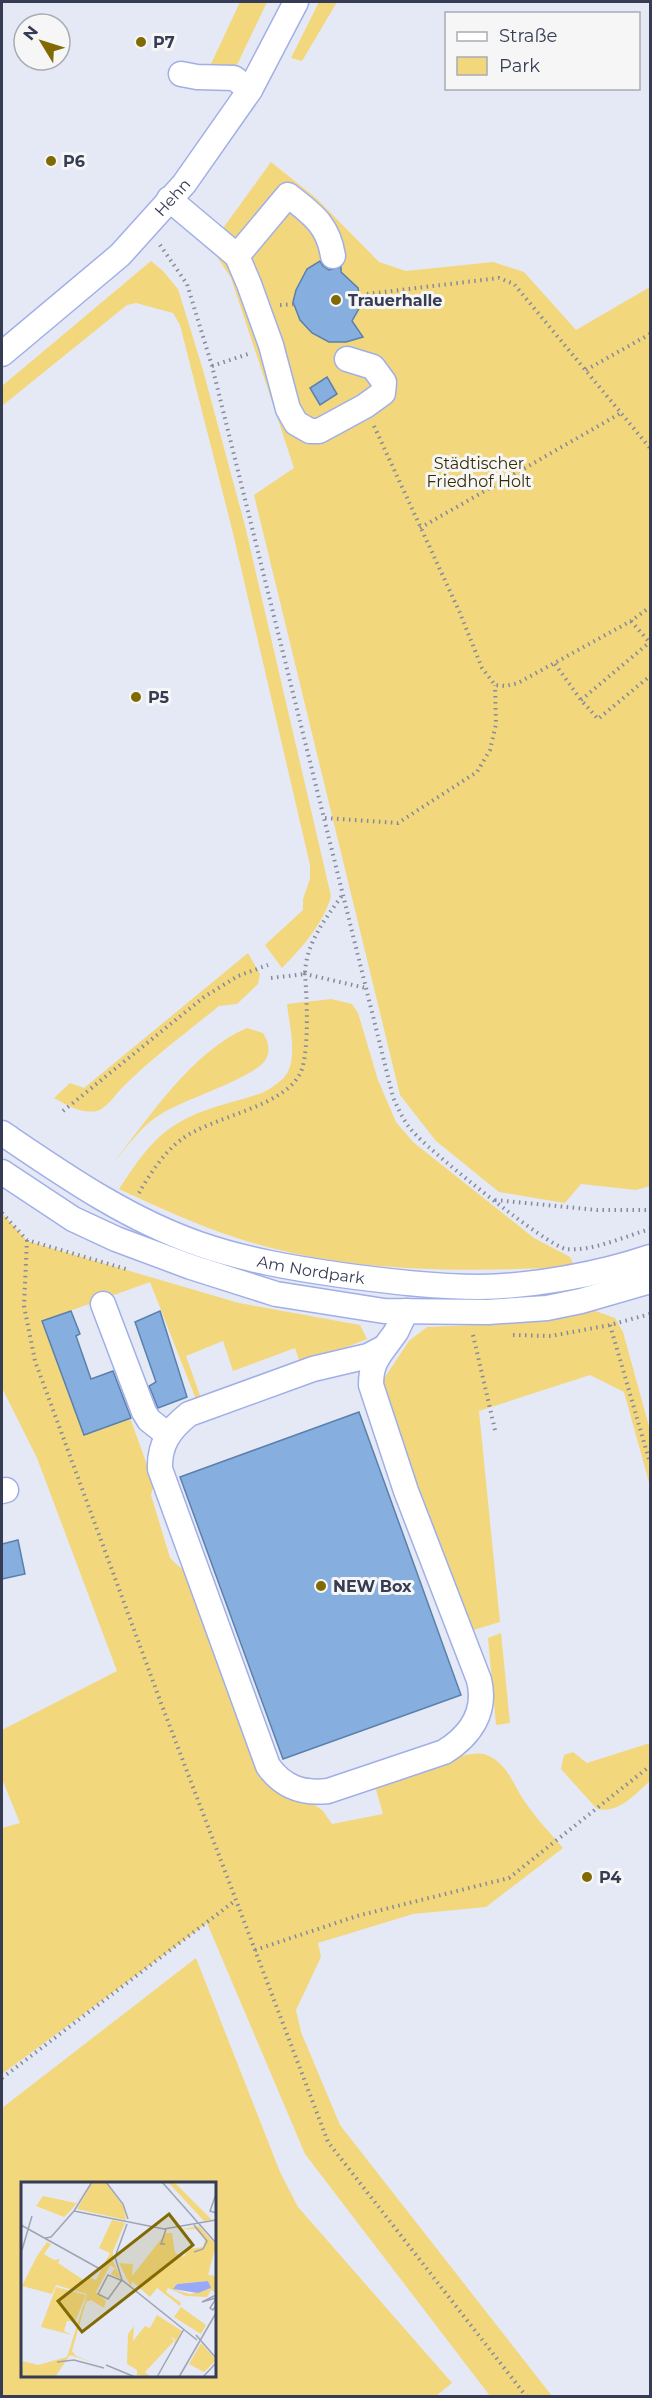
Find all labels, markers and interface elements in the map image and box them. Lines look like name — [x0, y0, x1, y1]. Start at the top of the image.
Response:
north arrow — [12, 12, 72, 72]
legend — [445, 12, 640, 90]
text: N — [19, 22, 42, 44]
text: Straße — [499, 25, 558, 47]
place label: P7 — [153, 33, 175, 52]
marker: P7 — [134, 35, 148, 49]
text: Park — [499, 55, 540, 77]
place label: P6 — [63, 152, 85, 171]
marker: P6 — [44, 154, 58, 168]
street label: Hehn — [150, 174, 194, 220]
place label: Trauerhalle — [348, 291, 442, 310]
marker: Trauerhalle — [329, 293, 343, 307]
park label: Städtischer Friedhof Holt — [426, 454, 532, 491]
place label: P5 — [148, 688, 170, 707]
marker: P5 — [129, 690, 143, 704]
street label: Am Nordpark — [255, 1251, 366, 1288]
place label: NEW Box — [333, 1577, 412, 1596]
marker: NEW Box — [314, 1579, 328, 1593]
place label: P4 — [599, 1868, 621, 1887]
marker: P4 — [580, 1870, 594, 1884]
inset map — [21, 2182, 216, 2377]

